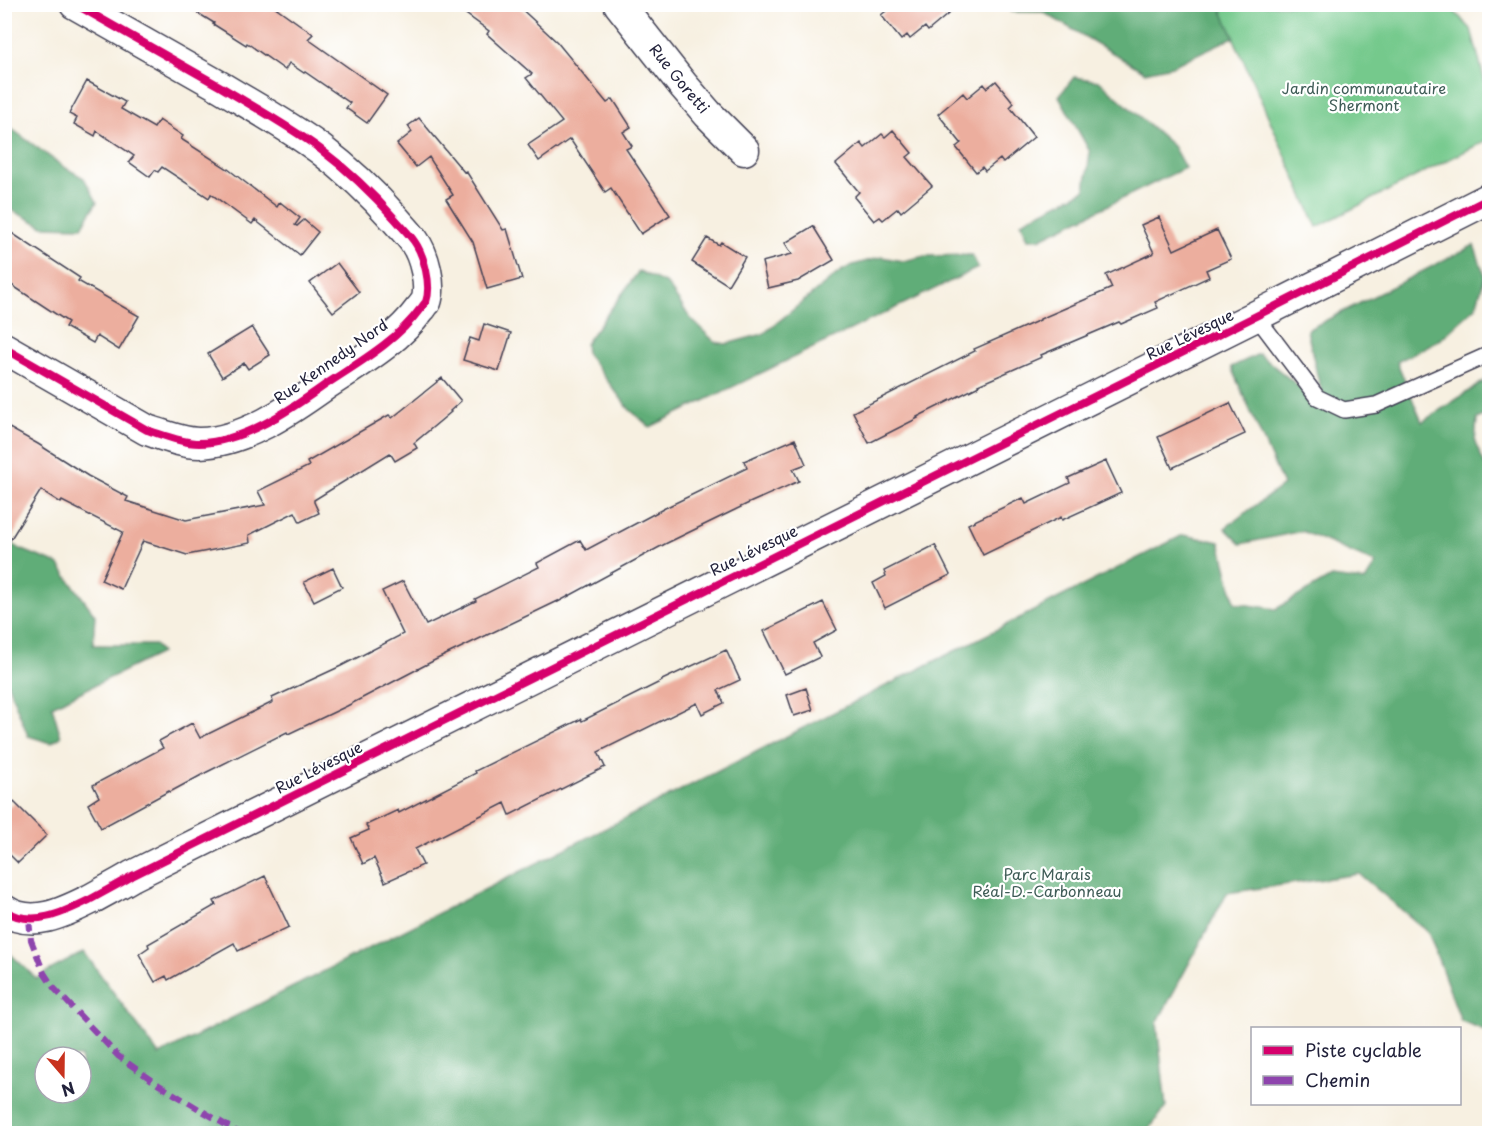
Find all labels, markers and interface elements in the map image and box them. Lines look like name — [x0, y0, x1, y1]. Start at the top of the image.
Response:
street label: Rue Goretti — [645, 38, 716, 118]
park label: Jardin communautaire Shermont — [1282, 76, 1446, 116]
street label: Rue Lévesque — [1142, 302, 1237, 365]
street label: Rue Kennedy Nord — [268, 313, 392, 409]
street label: Rue Lévesque — [706, 518, 801, 581]
street label: Rue Lévesque — [271, 735, 366, 798]
park label: Parc Marais Réal-D.-Carbonneau — [972, 862, 1122, 902]
legend — [1251, 1027, 1461, 1105]
text: Piste cyclable — [1305, 1036, 1422, 1063]
north arrow — [33, 1045, 93, 1105]
text: Chemin — [1305, 1066, 1370, 1093]
text: N — [58, 1077, 79, 1103]

